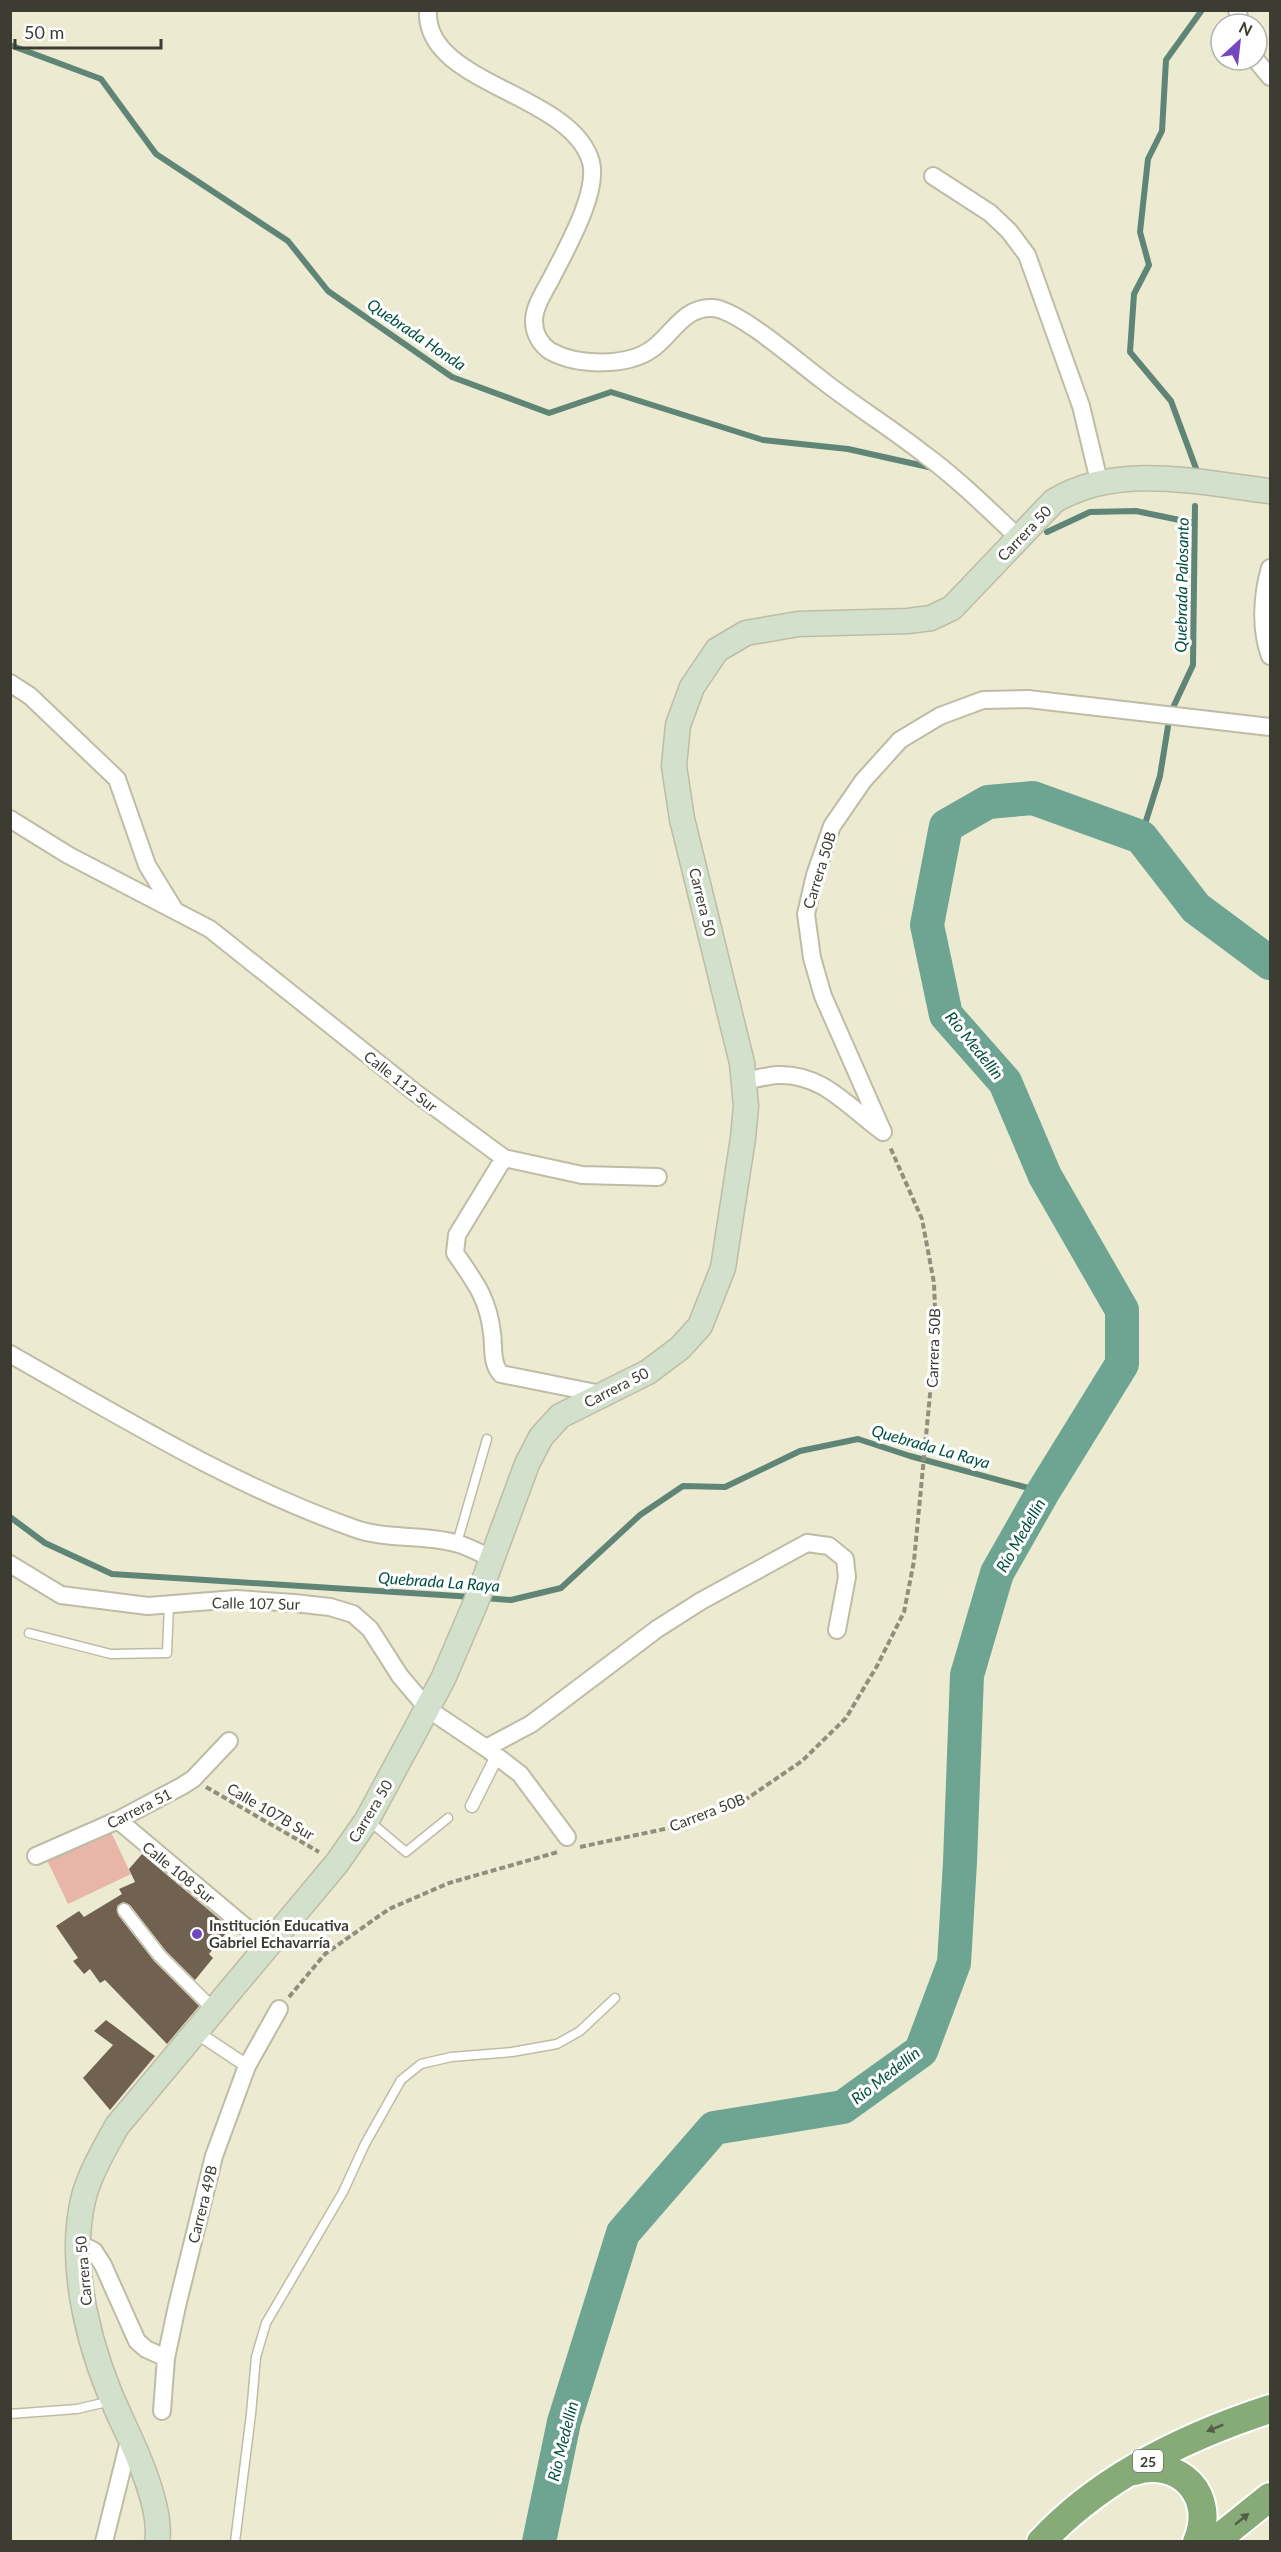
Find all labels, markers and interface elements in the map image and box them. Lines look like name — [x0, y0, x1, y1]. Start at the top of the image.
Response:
scale bar — [15, 12, 160, 50]
north arrow — [1209, 12, 1269, 72]
text: N — [1236, 17, 1256, 39]
text: 50 m — [24, 21, 64, 43]
water label: Quebrada Honda — [364, 294, 470, 374]
street label: Carrera 50 — [993, 501, 1055, 564]
water label: Quebrada Palosanto — [1170, 517, 1192, 653]
street label: Carrera 50B — [799, 829, 839, 911]
street label: Carrera 50 — [686, 866, 720, 938]
water label: Río Medellín — [942, 1007, 1008, 1083]
street label: Calle 112 Sur — [361, 1047, 442, 1116]
street label: Carrera 50B — [923, 1308, 943, 1388]
street label: Carrera 50 — [581, 1363, 652, 1411]
water label: Quebrada La Raya — [870, 1420, 992, 1472]
water label: Río Medellín — [991, 1495, 1049, 1575]
water label: Quebrada La Raya — [377, 1567, 501, 1595]
street label: Calle 107 Sur — [212, 1593, 301, 1613]
street label: Carrera 50 — [344, 1776, 396, 1846]
street label: Calle 107B Sur — [224, 1779, 318, 1844]
street label: Carrera 51 — [104, 1784, 174, 1832]
street label: Carrera 50B — [667, 1789, 747, 1835]
street label: Calle 108 Sur — [139, 1837, 219, 1907]
place label: Institución Educativa Gabriel Echavarría — [209, 1916, 349, 1951]
marker: Institución Educativa Gabriel Echavarría — [190, 1927, 204, 1941]
water label: Río Medellín — [847, 2042, 923, 2108]
street label: Carrera 49B — [184, 2163, 220, 2245]
street label: Carrera 50 — [71, 2235, 95, 2307]
water label: Río Medellín — [543, 2399, 581, 2483]
one-way arrow — [1206, 2424, 1224, 2434]
road number: 25 — [1133, 2450, 1163, 2472]
one-way arrow — [1234, 2513, 1249, 2526]

